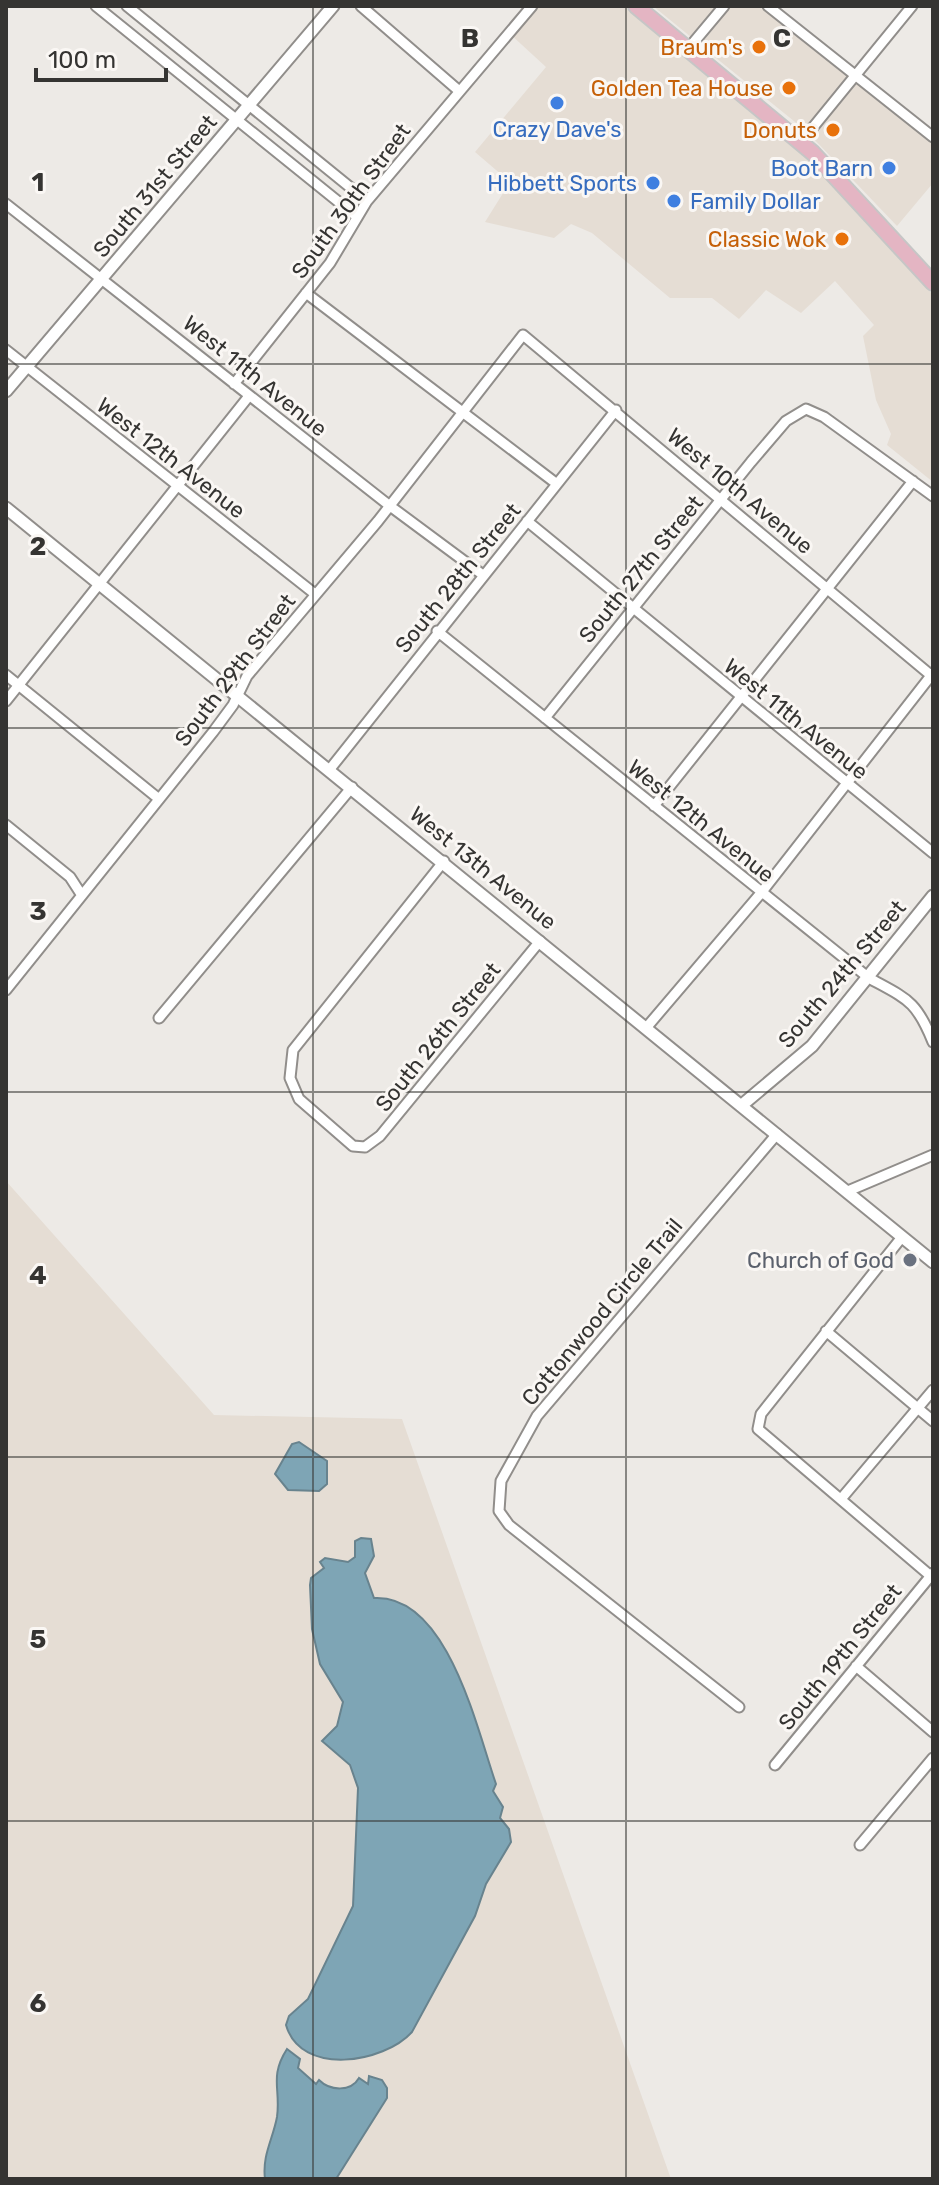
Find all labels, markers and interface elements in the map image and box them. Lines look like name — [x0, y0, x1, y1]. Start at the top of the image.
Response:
text: B — [461, 23, 479, 54]
text: C — [773, 23, 791, 54]
scale bar — [36, 32, 166, 82]
place label: Braum's — [660, 34, 743, 61]
marker: Braum's — [750, 38, 768, 56]
text: 100 m — [48, 46, 116, 74]
place label: Golden Tea House — [591, 75, 773, 102]
marker: Golden Tea House — [780, 79, 798, 97]
marker: Crazy Dave's — [548, 94, 566, 112]
street label: South 31st Street — [87, 109, 223, 263]
place label: Crazy Dave's — [492, 116, 622, 143]
place label: Donuts — [743, 117, 817, 144]
street label: South 30th Street — [286, 118, 417, 284]
marker: Donuts — [824, 121, 842, 139]
place label: Boot Barn — [771, 155, 873, 182]
marker: Boot Barn — [880, 159, 898, 177]
text: 1 — [32, 167, 44, 198]
place label: Hibbett Sports — [487, 170, 637, 197]
marker: Hibbett Sports — [644, 174, 662, 192]
place label: Family Dollar — [690, 188, 821, 215]
marker: Family Dollar — [665, 192, 683, 210]
place label: Classic Wok — [708, 226, 827, 253]
marker: Classic Wok — [833, 230, 851, 248]
street label: West 11th Avenue — [178, 310, 332, 442]
street label: West 12th Avenue — [91, 392, 251, 524]
street label: West 10th Avenue — [662, 422, 818, 560]
street label: South 27th Street — [573, 489, 709, 648]
street label: South 28th Street — [389, 497, 527, 658]
text: 2 — [30, 531, 46, 562]
street label: South 29th Street — [169, 588, 301, 752]
street label: West 11th Avenue — [719, 653, 873, 785]
street label: West 12th Avenue — [622, 754, 780, 888]
street label: West 13th Avenue — [404, 800, 562, 936]
street label: South 24th Street — [772, 894, 912, 1053]
text: 3 — [29, 896, 47, 927]
street label: South 26th Street — [370, 957, 507, 1117]
street label: Cottonwood Circle Trail — [516, 1213, 688, 1411]
place label: Church of God — [747, 1247, 894, 1274]
marker: Church of God — [901, 1251, 919, 1269]
text: 4 — [29, 1260, 47, 1291]
street label: South 19th Street — [773, 1578, 908, 1736]
text: 5 — [30, 1624, 46, 1655]
text: 6 — [30, 1988, 47, 2019]

